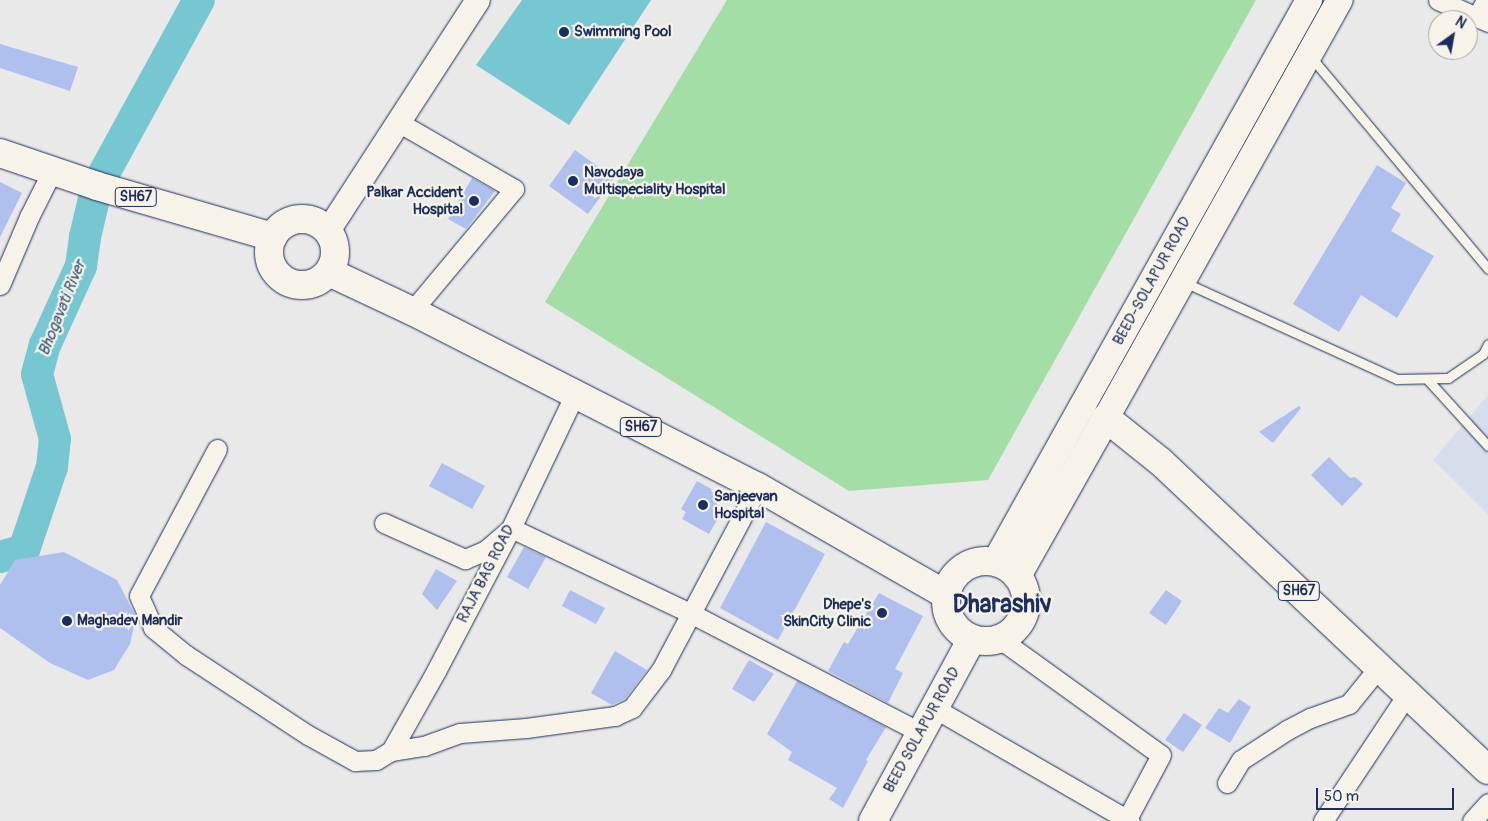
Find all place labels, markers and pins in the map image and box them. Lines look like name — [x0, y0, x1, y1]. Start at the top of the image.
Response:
place label: Swimming Pool — [574, 23, 672, 41]
marker: Swimming Pool — [558, 26, 570, 38]
place label: Navodaya Multispeciality Hospital — [584, 163, 726, 198]
marker: Navodaya Multispeciality Hospital — [566, 174, 580, 188]
place label: Palkar Accident Hospital — [366, 183, 463, 218]
marker: Palkar Accident Hospital — [467, 194, 481, 208]
place label: Sanjeevan Hospital — [714, 487, 778, 522]
marker: Sanjeevan Hospital — [696, 498, 710, 512]
place label: Dhepe's SkinCity Clinic — [783, 595, 871, 630]
marker: Dhepe's SkinCity Clinic — [875, 606, 889, 620]
place label: Maghadev Mandir — [77, 612, 183, 630]
marker: Maghadev Mandir — [61, 615, 73, 627]

